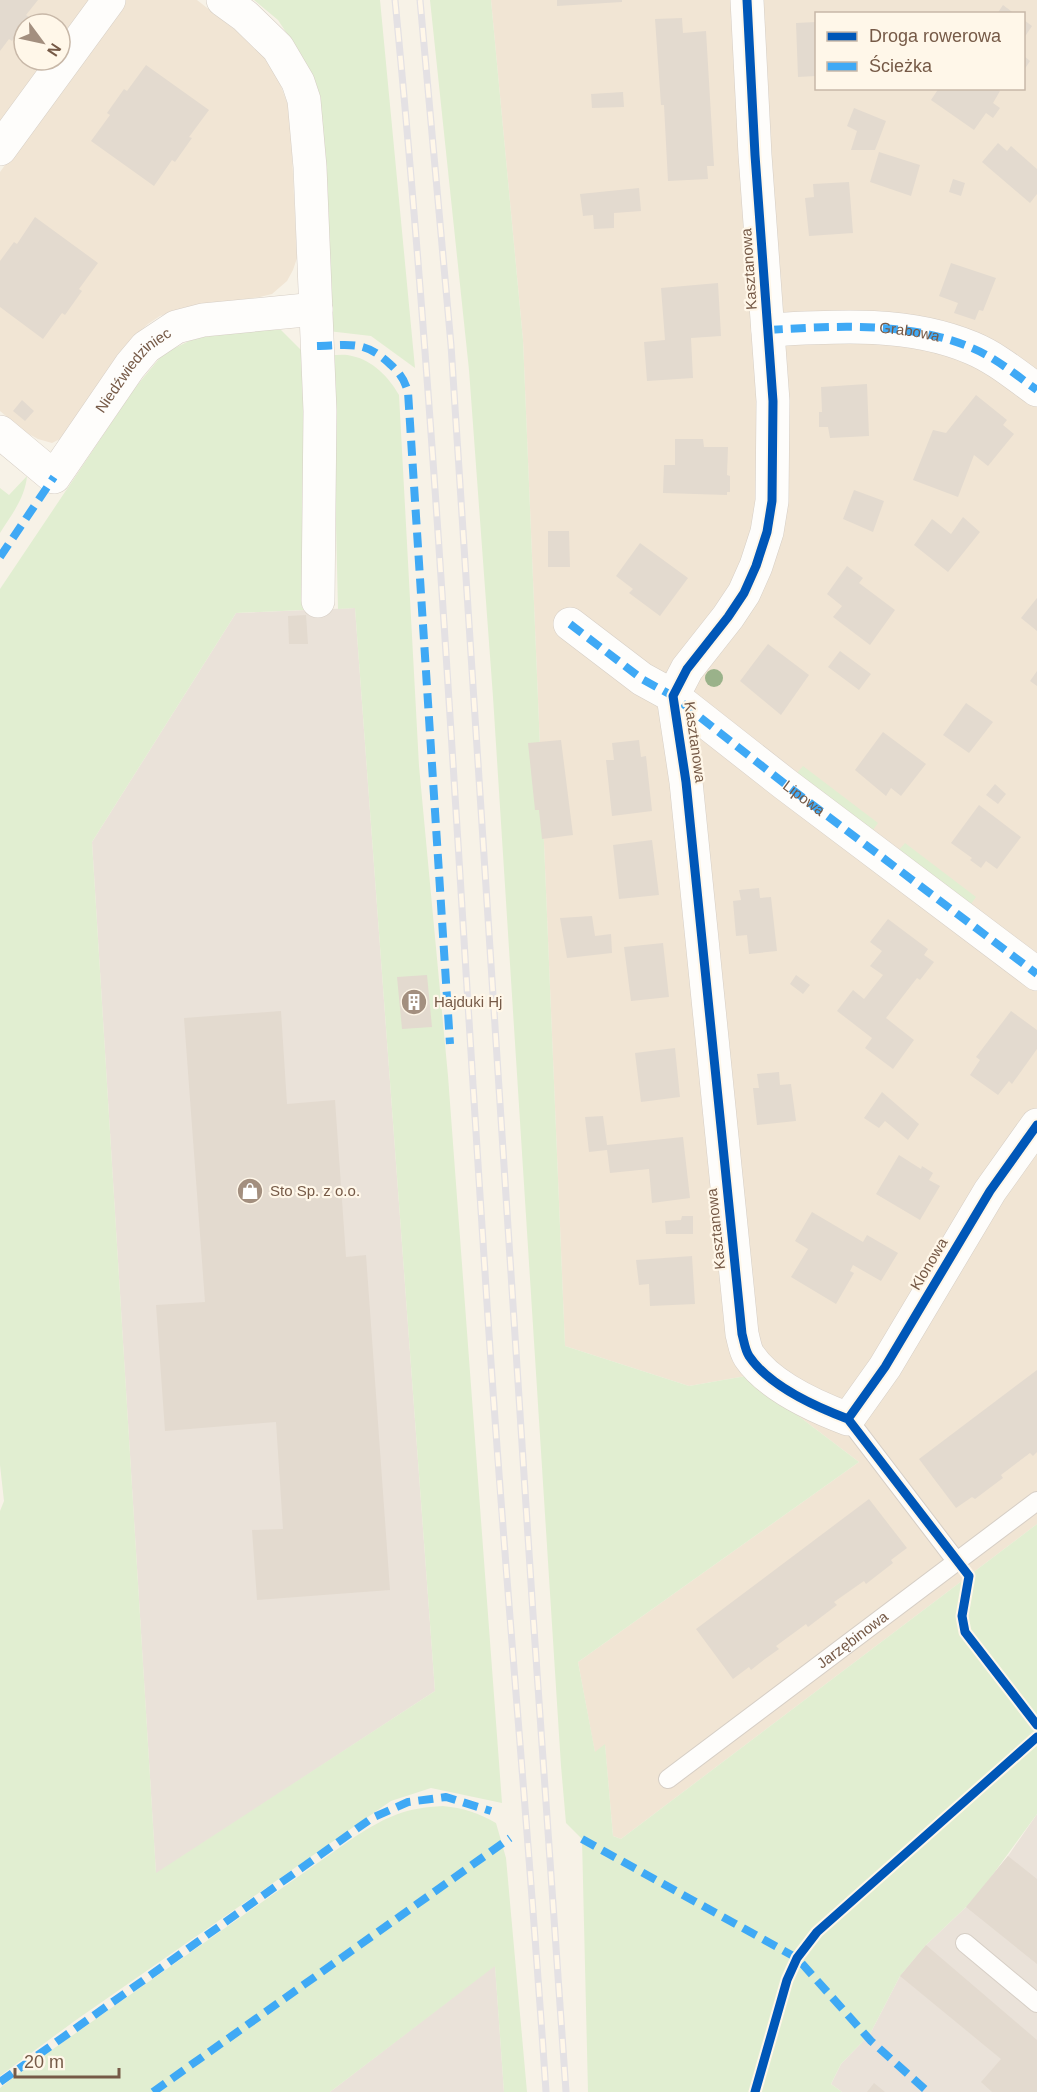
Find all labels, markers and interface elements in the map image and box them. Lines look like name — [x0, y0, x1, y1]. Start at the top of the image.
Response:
north arrow — [12, 12, 72, 72]
legend — [815, 12, 1025, 90]
text: Droga rowerowa — [869, 26, 1002, 46]
text: N — [44, 40, 64, 59]
text: Ścieżka — [869, 55, 933, 76]
street label: Kasztanowa — [737, 227, 760, 310]
street label: Grabowa — [879, 319, 942, 345]
street label: Niedźwiedziniec — [92, 324, 174, 416]
street label: Kasztanowa — [681, 700, 710, 784]
street label: Lipowa — [780, 777, 829, 819]
building icon: Hajduki Hj — [399, 987, 429, 1017]
place label: Hajduki Hj — [434, 993, 502, 1010]
shop icon: Sto Sp. z o.o. — [235, 1176, 265, 1206]
place label: Sto Sp. z o.o. — [270, 1182, 360, 1199]
street label: Kasztanowa — [703, 1187, 728, 1271]
street label: Klonowa — [906, 1234, 951, 1293]
street label: Jarzębinowa — [813, 1607, 891, 1672]
scale bar — [15, 2041, 118, 2079]
text: 20 m — [24, 2052, 64, 2072]

